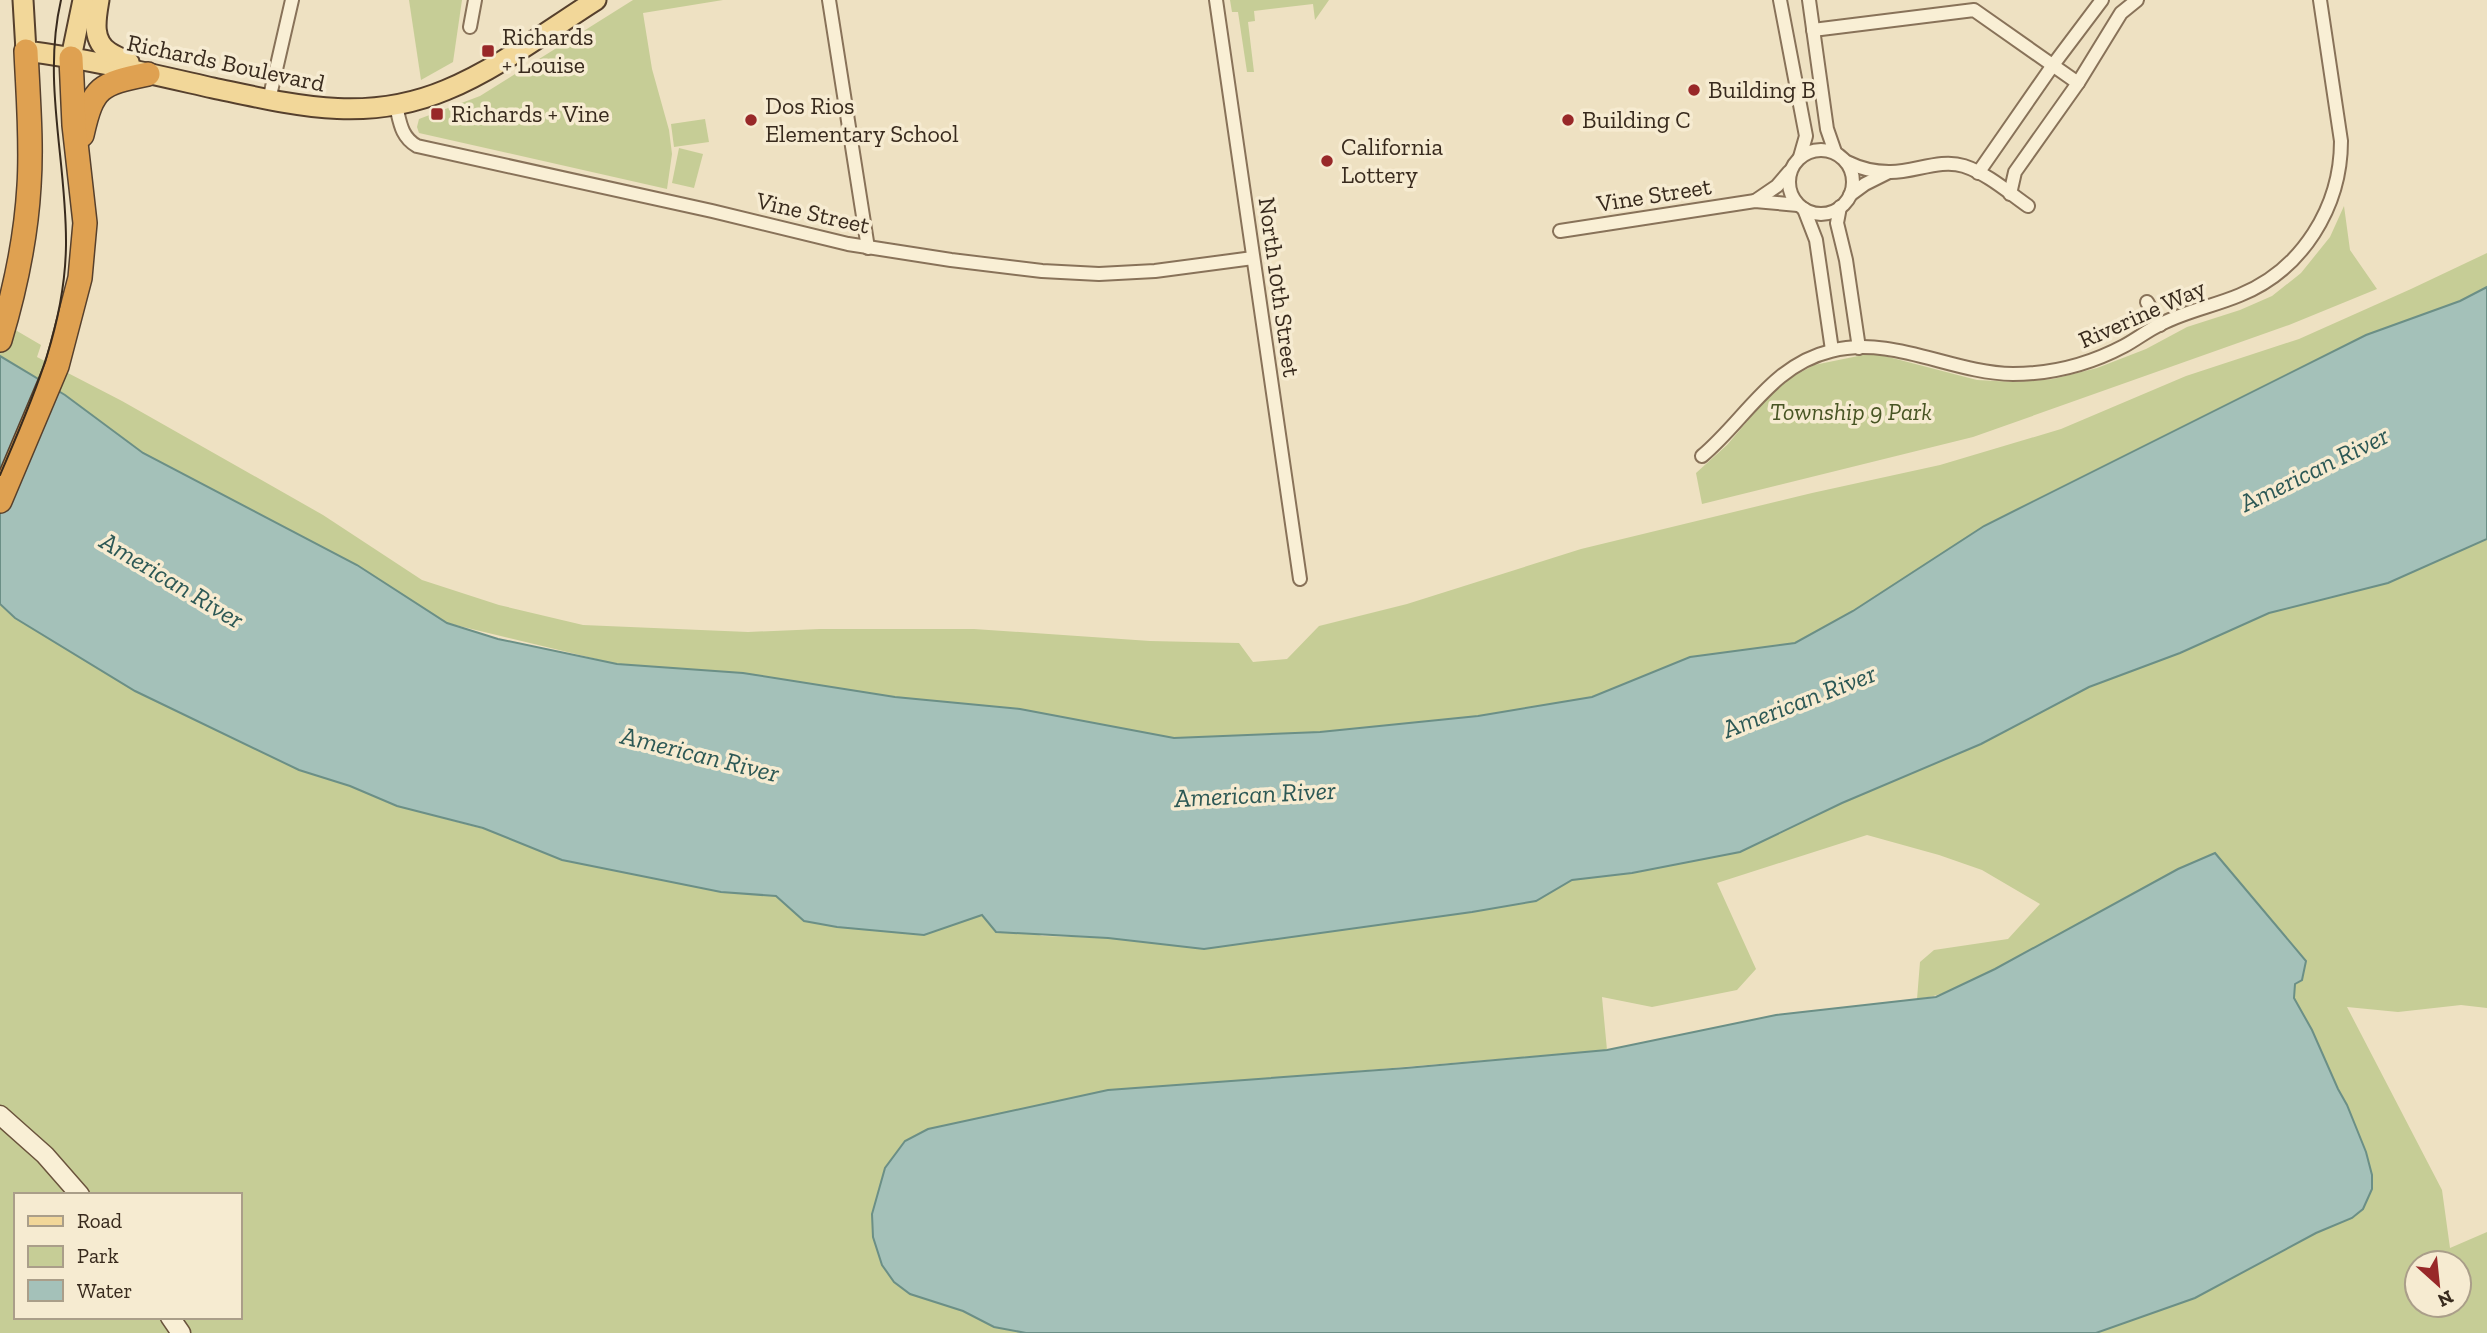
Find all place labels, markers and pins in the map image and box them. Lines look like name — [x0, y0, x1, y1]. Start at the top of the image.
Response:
place label: Richards + Louise — [502, 22, 593, 79]
marker: Richards + Louise — [480, 43, 496, 59]
place label: Building B — [1708, 75, 1816, 104]
marker: Building B — [1686, 82, 1702, 98]
place label: Dos Rios Elementary School — [765, 91, 959, 148]
place label: Richards + Vine — [451, 99, 609, 128]
place label: Building C — [1582, 105, 1691, 134]
marker: Richards + Vine — [429, 106, 445, 122]
marker: Dos Rios Elementary School — [743, 112, 759, 128]
marker: Building C — [1560, 112, 1576, 128]
place label: California Lottery — [1341, 132, 1444, 189]
marker: California Lottery — [1319, 153, 1335, 169]

